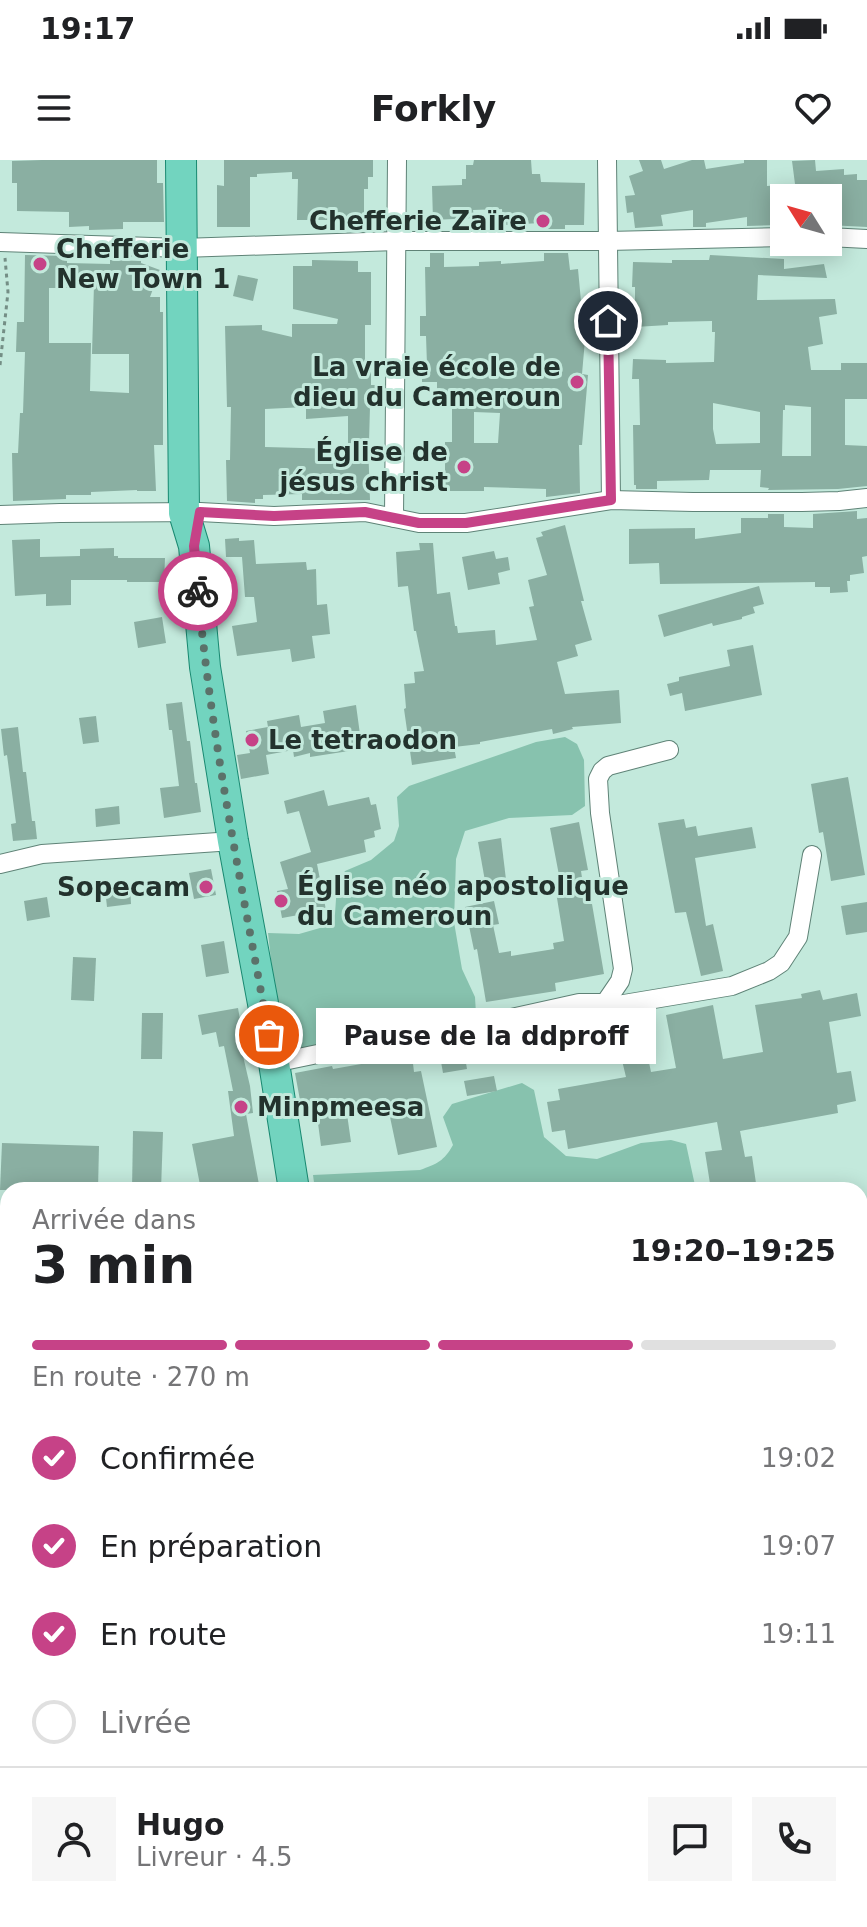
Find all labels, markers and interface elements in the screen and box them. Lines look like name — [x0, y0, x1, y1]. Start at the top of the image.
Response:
text: 19:17 — [40, 11, 136, 46]
icon: menu — [32, 86, 76, 130]
icon: heart — [791, 86, 835, 130]
text: Forkly — [371, 88, 496, 129]
north arrow — [770, 184, 842, 256]
map controls — [770, 184, 842, 256]
place label: Chefferie Zaïre — [309, 206, 527, 236]
marker: Chefferie Zaïre — [534, 212, 552, 230]
place label: Chefferie New Town 1 — [56, 234, 230, 294]
marker: Chefferie New Town 1 — [31, 255, 49, 273]
pin — [574, 287, 642, 355]
icon: home — [586, 299, 630, 343]
place label: La vraie école de dieu du Cameroun — [293, 352, 561, 412]
marker: La vraie école de dieu du Cameroun — [568, 373, 586, 391]
place label: Église de jésus christ — [278, 436, 448, 497]
marker: Église de jésus christ — [455, 458, 473, 476]
courier — [158, 551, 238, 631]
icon: bike — [176, 569, 220, 613]
place label: Le tetraodon — [268, 725, 457, 755]
marker: Le tetraodon — [243, 731, 261, 749]
place label: Église néo apostolique du Cameroun — [297, 870, 629, 931]
place label: Sopecam — [57, 872, 190, 902]
marker: Sopecam — [197, 878, 215, 896]
marker: Église néo apostolique du Cameroun — [272, 892, 290, 910]
pin — [235, 1001, 303, 1069]
callout: Pause de la ddproff — [317, 1007, 657, 1063]
icon: bag — [247, 1013, 291, 1057]
text: Pause de la ddproff — [344, 1021, 628, 1051]
place label: Minpmeesa — [257, 1092, 424, 1122]
marker: Minpmeesa — [232, 1098, 250, 1116]
text: Arrivée dans — [32, 1205, 196, 1235]
text: 19:20–19:25 — [630, 1233, 836, 1268]
text: 3 min — [32, 1235, 195, 1295]
text: En route · 270 m — [32, 1362, 250, 1392]
icon: check — [32, 1436, 76, 1480]
text: Confirmée — [100, 1441, 255, 1476]
text: 19:02 — [761, 1443, 836, 1473]
icon: check — [32, 1524, 76, 1568]
text: En préparation — [100, 1529, 322, 1564]
text: 19:07 — [761, 1531, 836, 1561]
icon: check — [32, 1612, 76, 1656]
text: En route — [100, 1617, 227, 1652]
text: 19:11 — [761, 1619, 836, 1649]
text: Livrée — [100, 1705, 191, 1740]
button: person — [32, 1797, 116, 1881]
button: chat — [648, 1797, 732, 1881]
button: phone — [752, 1797, 836, 1881]
text: Hugo — [136, 1807, 225, 1842]
text: Livreur · 4.5 — [136, 1842, 293, 1872]

